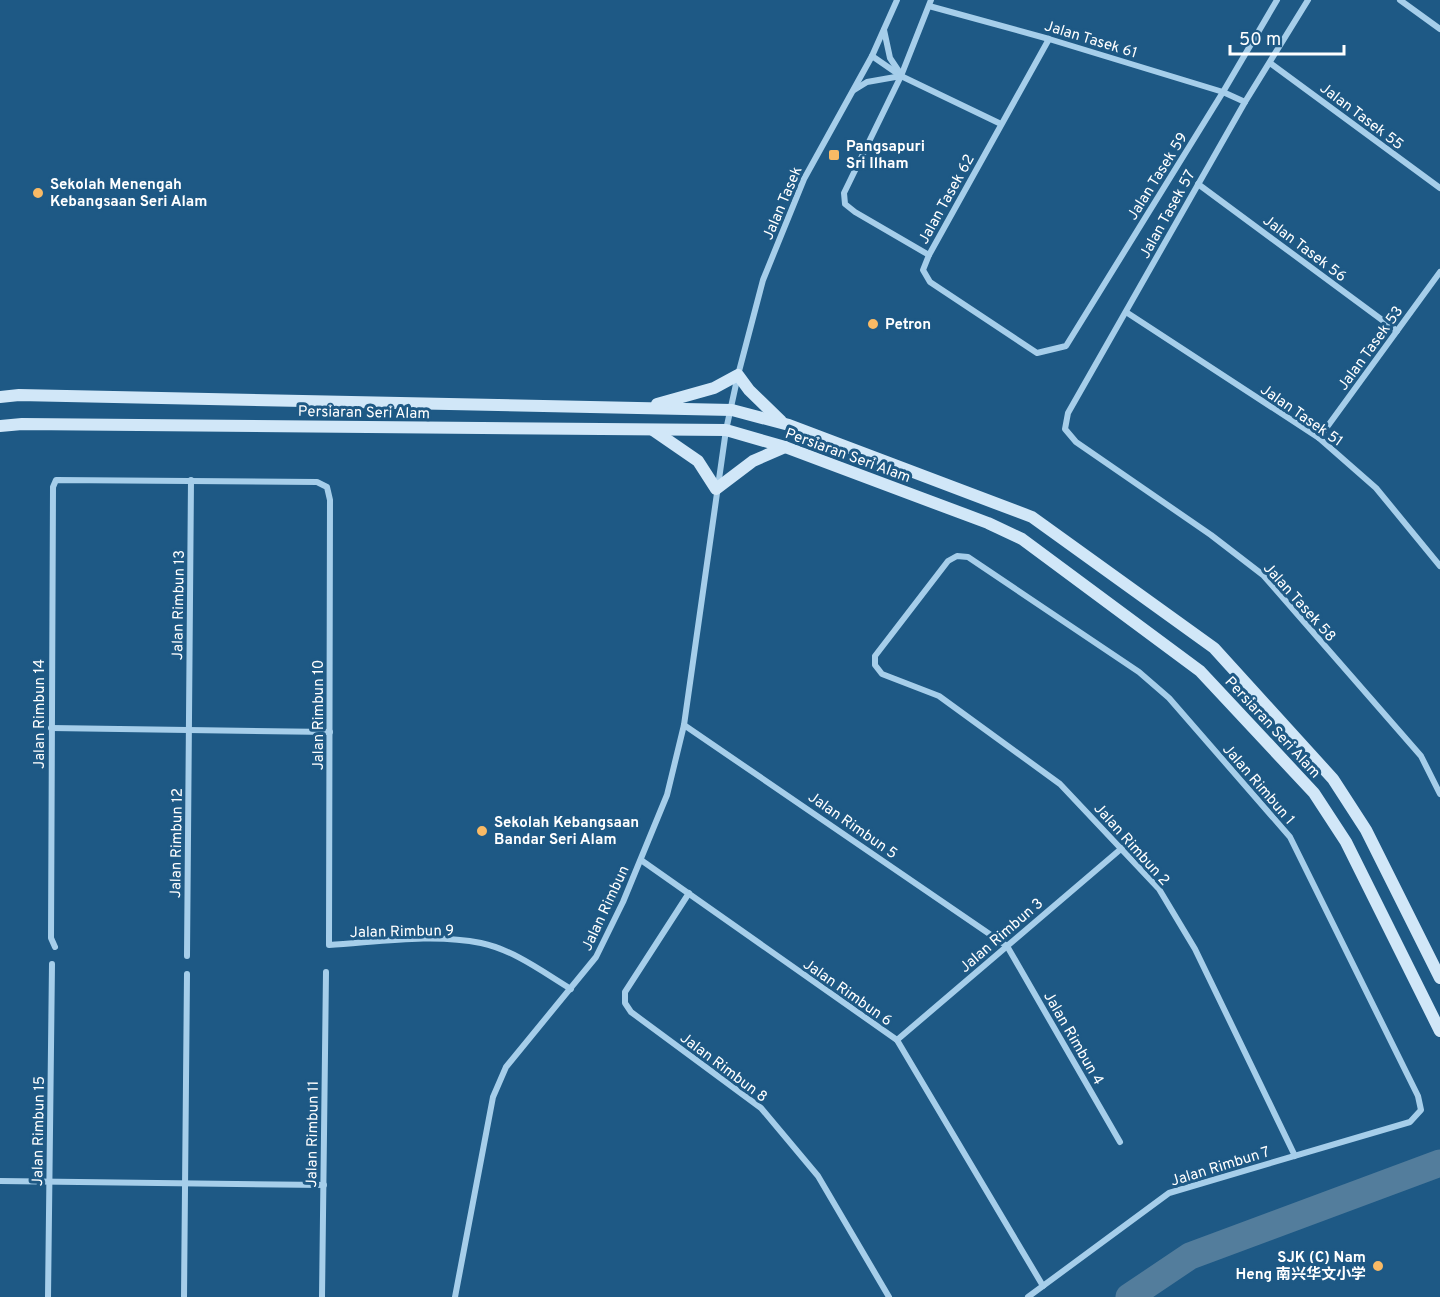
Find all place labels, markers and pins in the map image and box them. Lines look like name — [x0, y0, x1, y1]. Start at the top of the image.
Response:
place label: Pangsapuri Sri Ilham — [846, 138, 925, 174]
marker: Pangsapuri Sri Ilham — [827, 148, 841, 162]
place label: Sekolah Menengah Kebangsaan Seri Alam — [50, 176, 207, 212]
marker: Sekolah Menengah Kebangsaan Seri Alam — [31, 186, 45, 200]
place label: Petron — [885, 316, 931, 335]
marker: Petron — [866, 317, 880, 331]
place label: Sekolah Kebangsaan Bandar Seri Alam — [494, 814, 639, 850]
marker: Sekolah Kebangsaan Bandar Seri Alam — [475, 824, 489, 838]
place label: SJK (C) Nam Heng 南兴华文小学 — [1235, 1249, 1366, 1285]
marker: SJK (C) Nam Heng 南兴华文小学 — [1371, 1259, 1385, 1273]

